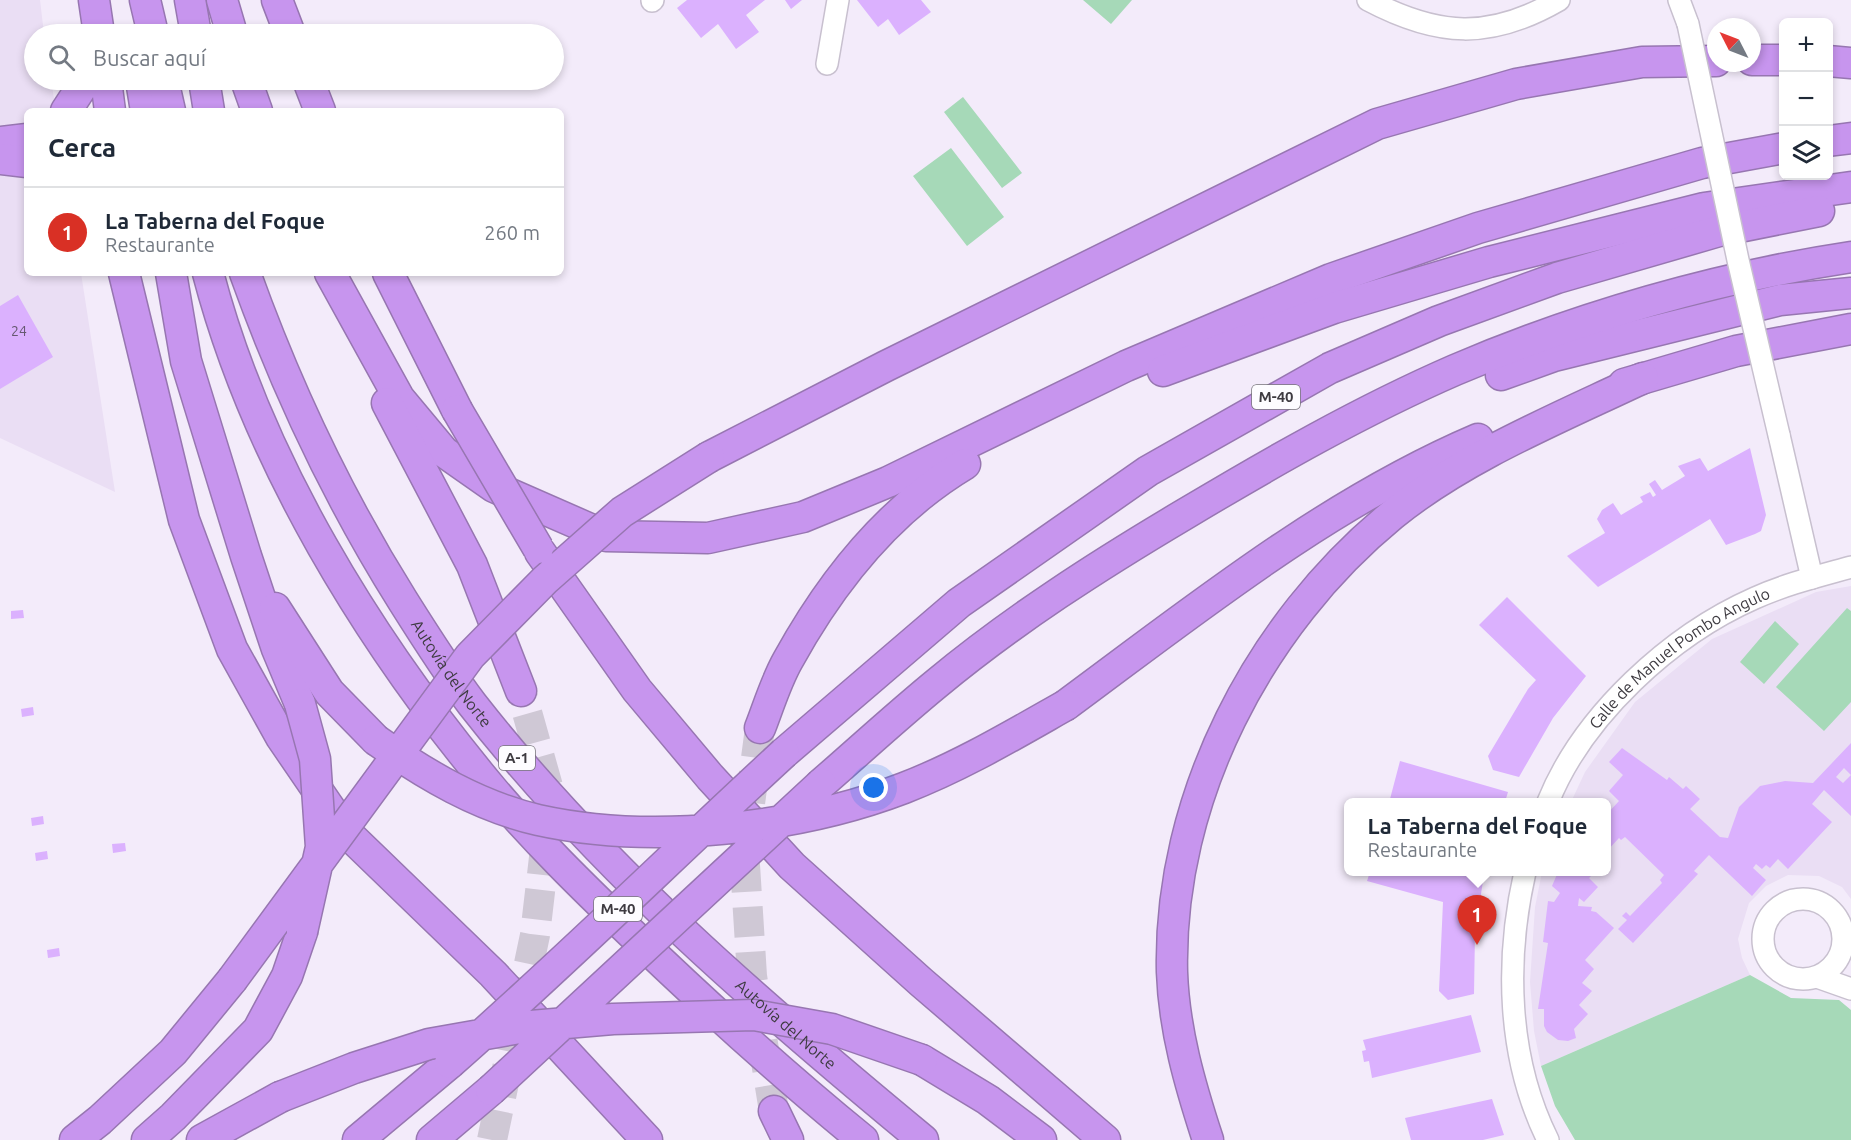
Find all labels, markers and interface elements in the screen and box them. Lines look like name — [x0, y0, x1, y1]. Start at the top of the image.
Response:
north arrow — [1707, 18, 1761, 72]
map controls — [1779, 18, 1833, 180]
button: + — [1779, 18, 1833, 72]
search box — [24, 24, 564, 90]
icon: search — [45, 41, 78, 74]
text: Buscar aquí — [93, 45, 206, 70]
button: − — [1779, 72, 1833, 126]
button: layers — [1779, 126, 1833, 180]
text: Cerca — [48, 133, 116, 162]
text: La Taberna del Foque — [105, 208, 325, 233]
text: 1 — [62, 221, 73, 244]
text: 260 m — [484, 221, 540, 244]
text: Restaurante — [105, 233, 215, 256]
house number: 24 — [11, 323, 27, 339]
road number: M-40 — [1252, 385, 1300, 409]
street label: Calle de Manuel Pombo Angulo — [1585, 584, 1772, 732]
street label: Autovía del Norte — [408, 616, 496, 730]
road number: A-1 — [499, 746, 535, 770]
your location — [859, 773, 888, 802]
popup — [1344, 798, 1611, 876]
text: La Taberna del Foque — [1368, 813, 1587, 838]
text: Restaurante — [1368, 838, 1477, 861]
pin: 1 — [1458, 896, 1496, 945]
road number: M-40 — [594, 897, 642, 921]
street label: Autovía del Norte — [732, 976, 840, 1073]

